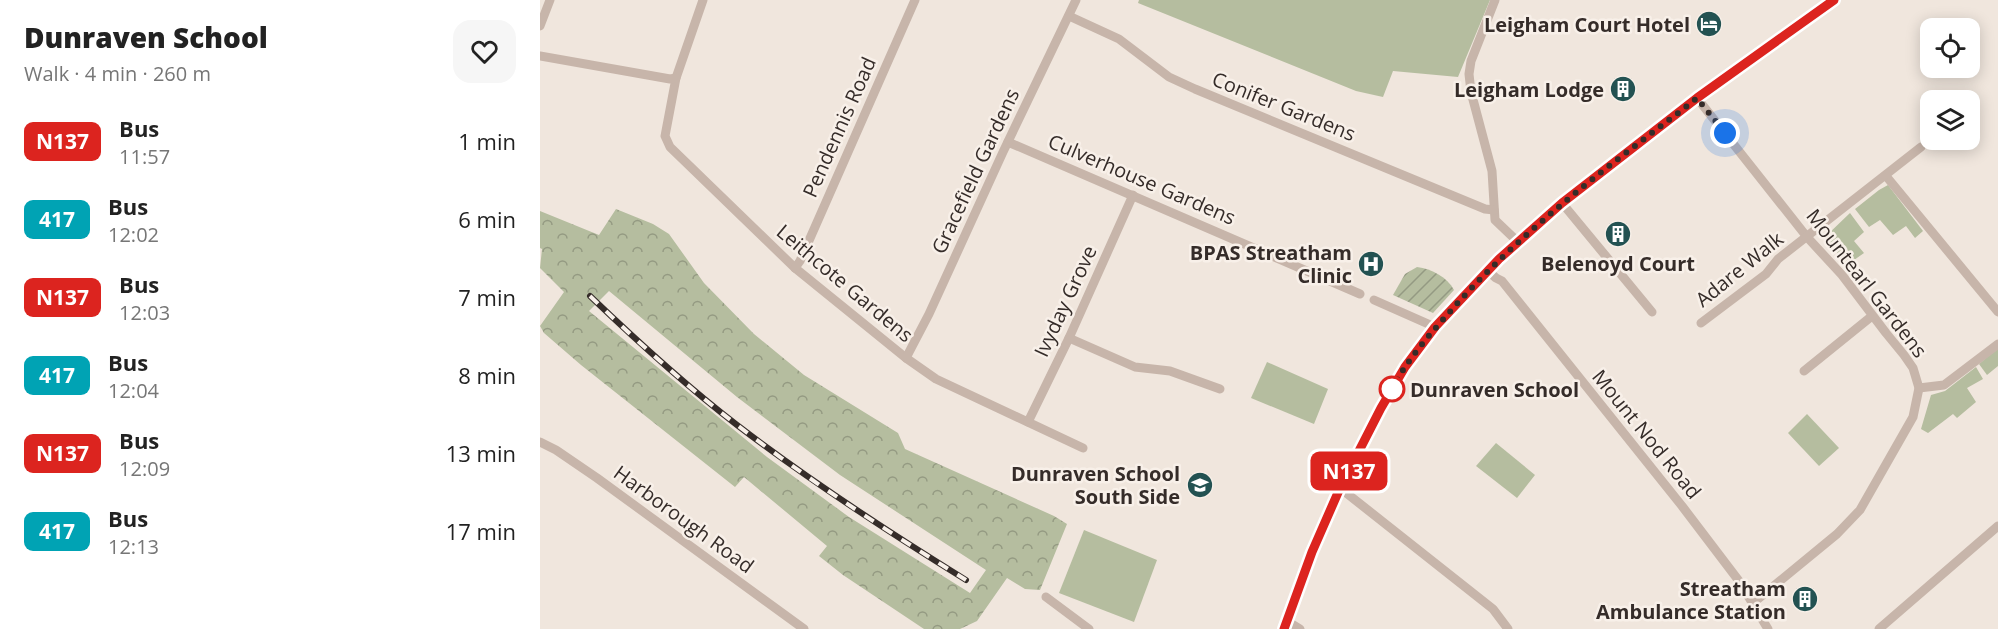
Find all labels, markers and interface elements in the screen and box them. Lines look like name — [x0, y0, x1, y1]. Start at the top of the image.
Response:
hotel icon: Leigham Court Hotel — [1694, 9, 1724, 39]
place label: Leigham Court Hotel — [1484, 11, 1690, 38]
text: Dunraven School — [24, 18, 268, 56]
map controls — [1920, 18, 1980, 150]
button: locate — [1920, 18, 1980, 78]
button: heart — [453, 20, 516, 83]
street label: Pendennis Road — [796, 53, 882, 201]
text: Walk · 4 min · 260 m — [24, 60, 211, 87]
street label: Conifer Gardens — [1208, 65, 1360, 147]
building icon: Leigham Lodge — [1608, 74, 1638, 104]
place label: Leigham Lodge — [1454, 76, 1604, 103]
street label: Gracefield Gardens — [925, 84, 1025, 258]
button: layers — [1920, 90, 1980, 150]
text: Bus — [119, 113, 159, 143]
your location — [1710, 118, 1740, 148]
text: 1 min — [458, 126, 516, 156]
text: N137 — [36, 127, 89, 155]
street label: Culverhouse Gardens — [1044, 127, 1240, 231]
text: 11:57 — [119, 143, 170, 170]
text: Bus — [108, 191, 148, 221]
street label: Mountearl Gardens — [1800, 203, 1934, 363]
text: 6 min — [458, 204, 516, 234]
text: 417 — [39, 205, 75, 233]
street label: Leithcote Gardens — [771, 218, 919, 348]
building icon: Belenoyd Court — [1603, 219, 1633, 249]
text: 12:02 — [108, 221, 159, 248]
street label: Adare Walk — [1689, 225, 1789, 313]
place label: BPAS Streatham Clinic — [1190, 239, 1352, 289]
street label: Ivyday Grove — [1027, 241, 1103, 361]
hospital icon: BPAS Streatham Clinic — [1356, 249, 1386, 279]
place label: Belenoyd Court — [1541, 250, 1695, 277]
text: Bus — [119, 269, 159, 299]
text: 7 min — [458, 282, 516, 312]
text: N137 — [36, 283, 89, 311]
text: 12:03 — [119, 299, 170, 326]
text: Bus — [108, 347, 148, 377]
text: 8 min — [458, 360, 516, 390]
text: 417 — [39, 361, 75, 389]
street label: Mount Nod Road — [1586, 364, 1708, 504]
marker: Dunraven School — [1379, 376, 1405, 402]
place label: Dunraven School — [1410, 376, 1579, 403]
text: 12:04 — [108, 377, 159, 404]
text: Bus — [119, 425, 159, 455]
text: 13 min — [446, 438, 516, 468]
text: N137 — [36, 439, 89, 467]
line badge: N137 — [1307, 452, 1391, 490]
text: 12:09 — [119, 455, 170, 482]
text: N137 — [1322, 457, 1376, 485]
street label: Harborough Road — [609, 459, 759, 579]
place label: Dunraven School South Side — [1011, 460, 1180, 510]
school or university icon: Dunraven School South Side — [1185, 470, 1215, 500]
text: Bus — [108, 503, 148, 533]
text: 17 min — [446, 516, 516, 546]
text: 417 — [39, 517, 75, 545]
text: 12:13 — [108, 533, 159, 560]
place label: Streatham Ambulance Station — [1596, 575, 1786, 625]
building icon: Streatham Ambulance Station — [1790, 584, 1820, 614]

